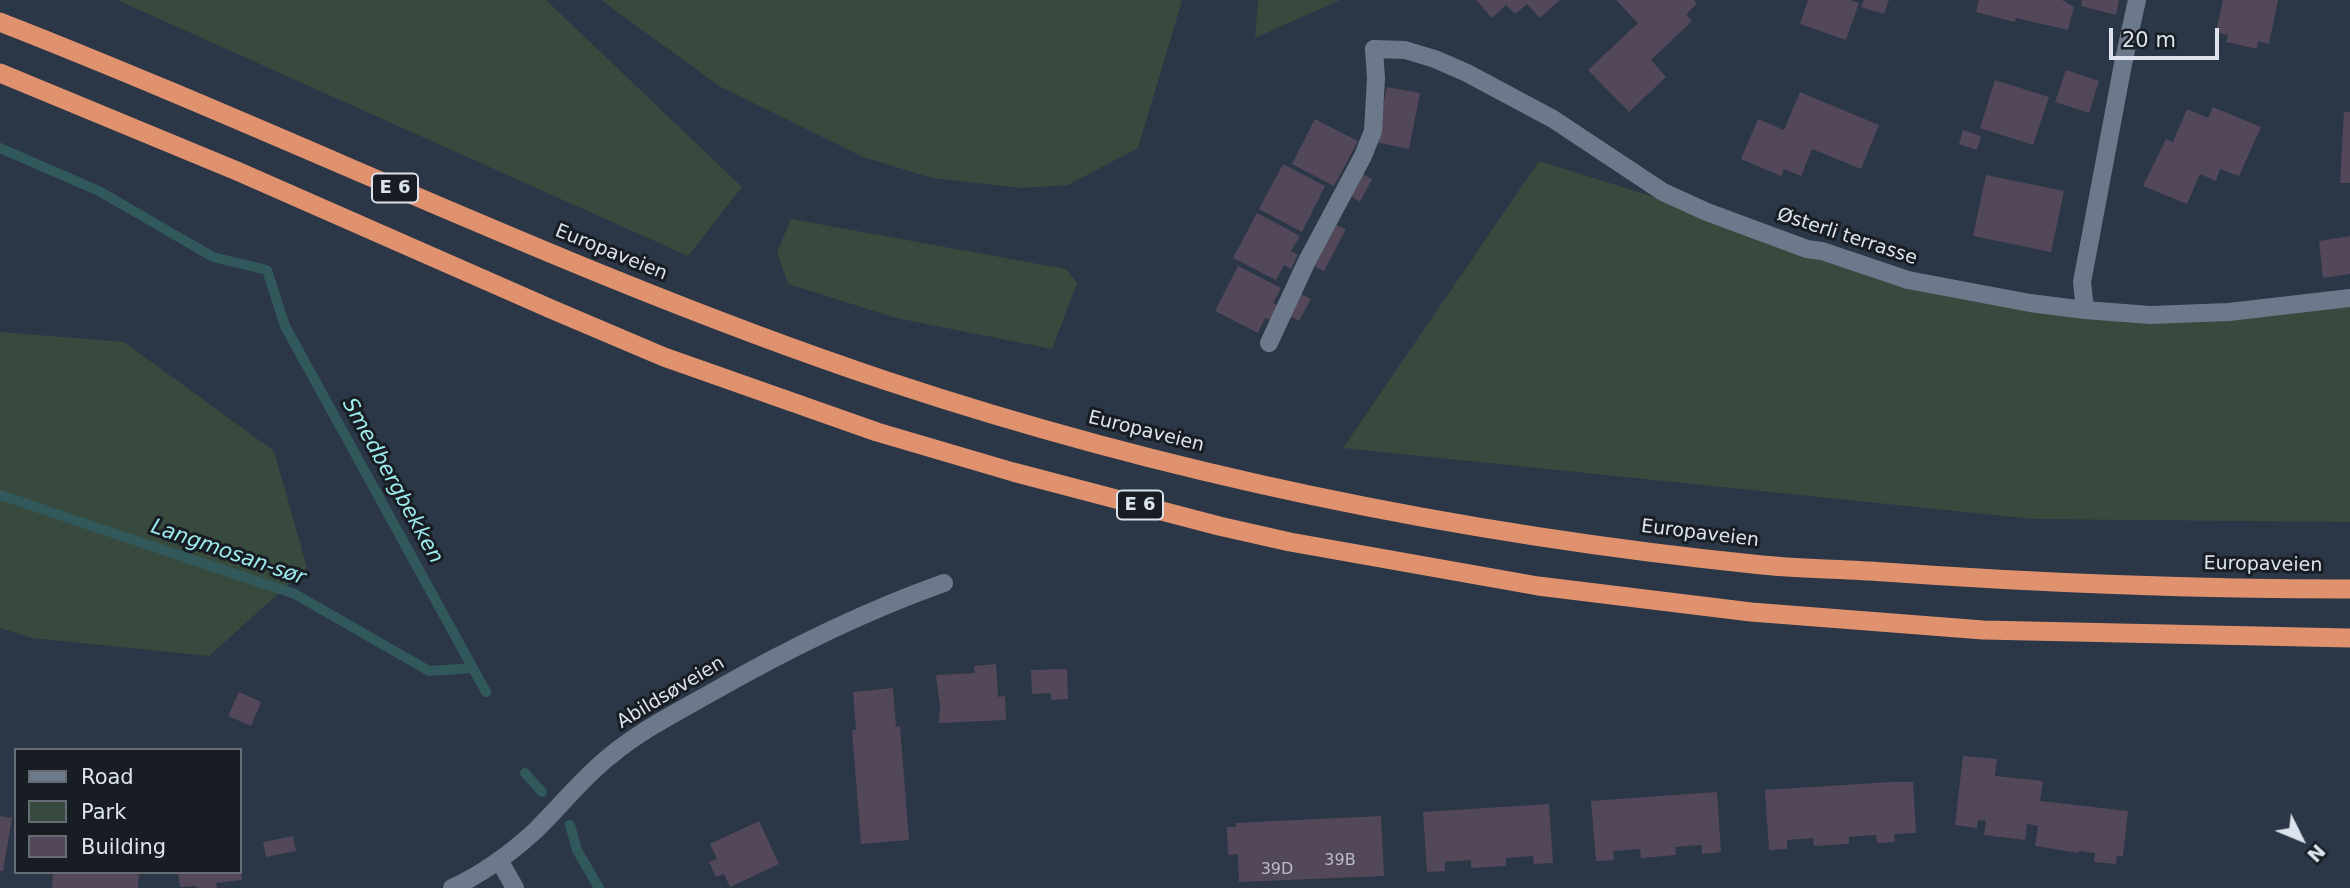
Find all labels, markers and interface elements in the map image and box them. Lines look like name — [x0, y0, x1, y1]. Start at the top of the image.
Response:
scale bar — [2112, 14, 2222, 58]
text: 20 m — [2122, 28, 2176, 52]
road number: E 6 — [372, 174, 418, 202]
street label: Østerli terrasse — [1774, 204, 1920, 270]
street label: Europaveien — [552, 220, 670, 286]
water label: Smedbergbekken — [336, 394, 448, 568]
street label: Europaveien — [1086, 407, 1206, 457]
road number: E 6 — [1117, 490, 1163, 520]
water label: Langmosan-sør — [147, 515, 309, 591]
street label: Europaveien — [1640, 515, 1760, 553]
street label: Europaveien — [2203, 553, 2323, 577]
street label: Abildsøveien — [613, 652, 729, 734]
legend — [14, 748, 242, 874]
text: Road — [81, 765, 134, 789]
text: Park — [81, 800, 126, 824]
north arrow — [2266, 804, 2336, 874]
text: Building — [81, 835, 166, 859]
text: N — [2303, 840, 2330, 867]
house number: 39B — [1324, 851, 1356, 871]
house number: 39D — [1261, 860, 1293, 880]

